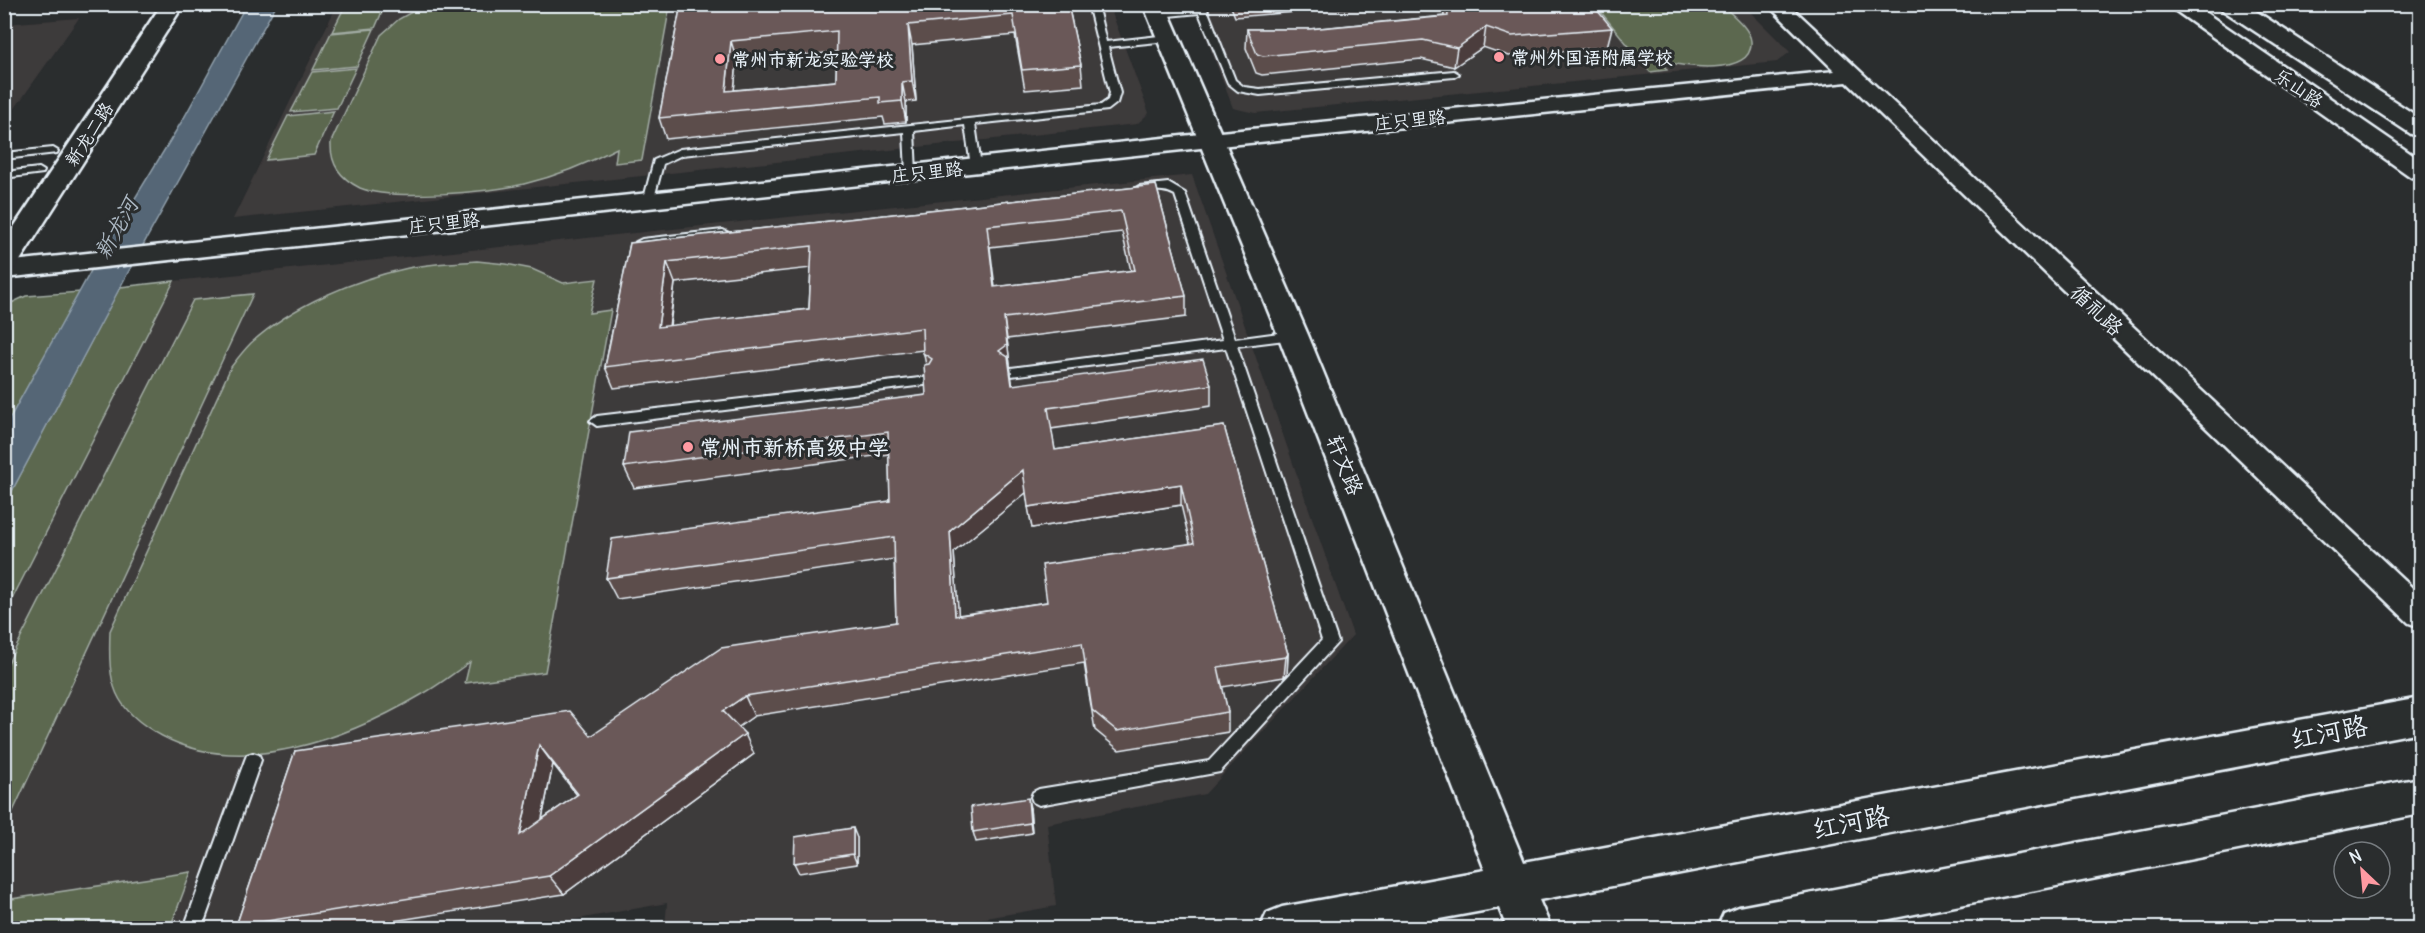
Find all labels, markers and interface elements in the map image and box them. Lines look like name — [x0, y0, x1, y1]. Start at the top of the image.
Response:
place label: 常州外国语附属学校 — [1511, 46, 1673, 69]
place label: 常州市新龙实验学校 — [732, 48, 894, 71]
marker: 常州外国语附属学校 — [1492, 50, 1506, 64]
marker: 常州市新龙实验学校 — [713, 52, 727, 66]
street label: 乐山路 — [2270, 63, 2328, 113]
street label: 新龙二路 — [60, 98, 118, 170]
street label: 庄只里路 — [1373, 105, 1447, 135]
street label: 庄只里路 — [890, 157, 964, 187]
water label: 新龙河 — [88, 190, 146, 264]
street label: 庄只里路 — [407, 208, 481, 238]
street label: 循礼路 — [2065, 279, 2129, 341]
street label: 轩文路 — [1321, 431, 1369, 499]
place label: 常州市新桥高级中学 — [700, 434, 889, 461]
marker: 常州市新桥高级中学 — [681, 440, 695, 454]
street label: 红河路 — [2288, 708, 2370, 756]
street label: 红河路 — [1810, 798, 1892, 846]
north arrow — [2332, 840, 2392, 900]
text: N — [2346, 845, 2365, 868]

